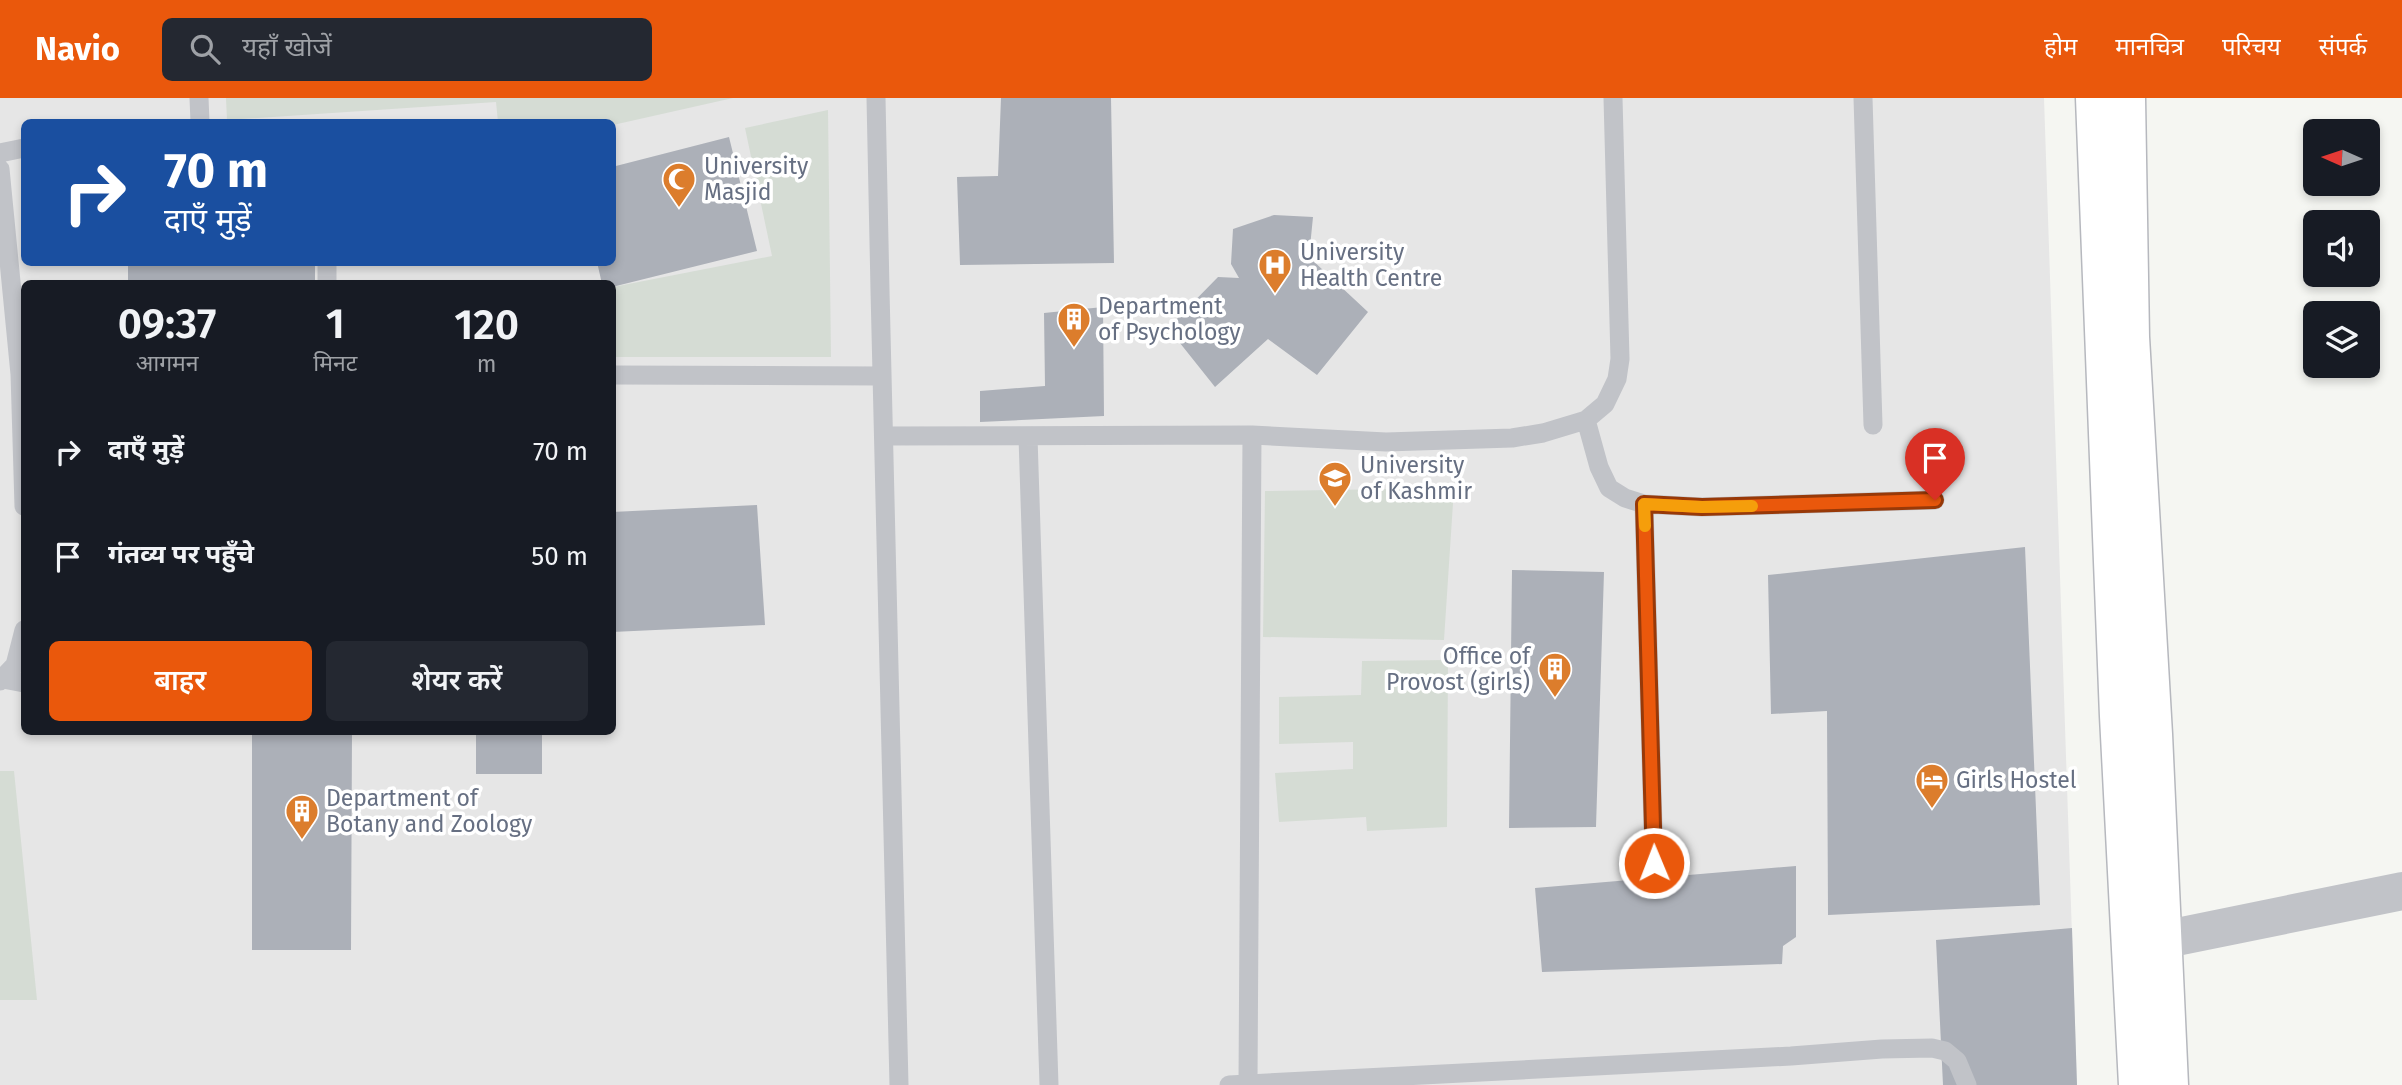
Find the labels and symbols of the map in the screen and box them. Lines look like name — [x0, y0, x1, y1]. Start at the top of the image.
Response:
north arrow — [2303, 119, 2380, 196]
place label: University Masjid — [704, 152, 809, 206]
mosque icon: University Masjid — [660, 160, 698, 209]
place label: University Health Centre — [1300, 238, 1442, 292]
hospital icon: University Health Centre — [1256, 246, 1294, 295]
place label: Department of Psychology — [1098, 292, 1241, 346]
building icon: Department of Psychology — [1055, 300, 1093, 349]
pin — [1905, 428, 1965, 500]
place label: University of Kashmir — [1360, 451, 1472, 505]
school or university icon: University of Kashmir — [1316, 459, 1354, 508]
place label: Office of Provost (girls) — [1386, 642, 1532, 696]
building icon: Office of Provost (girls) — [1536, 650, 1574, 699]
hotel icon: Girls Hostel — [1913, 761, 1951, 810]
place label: Girls Hostel — [1956, 766, 2077, 794]
place label: Department of Botany and Zoology — [326, 784, 533, 838]
building icon: Department of Botany and Zoology — [283, 792, 321, 841]
position arrow — [1617, 826, 1691, 900]

